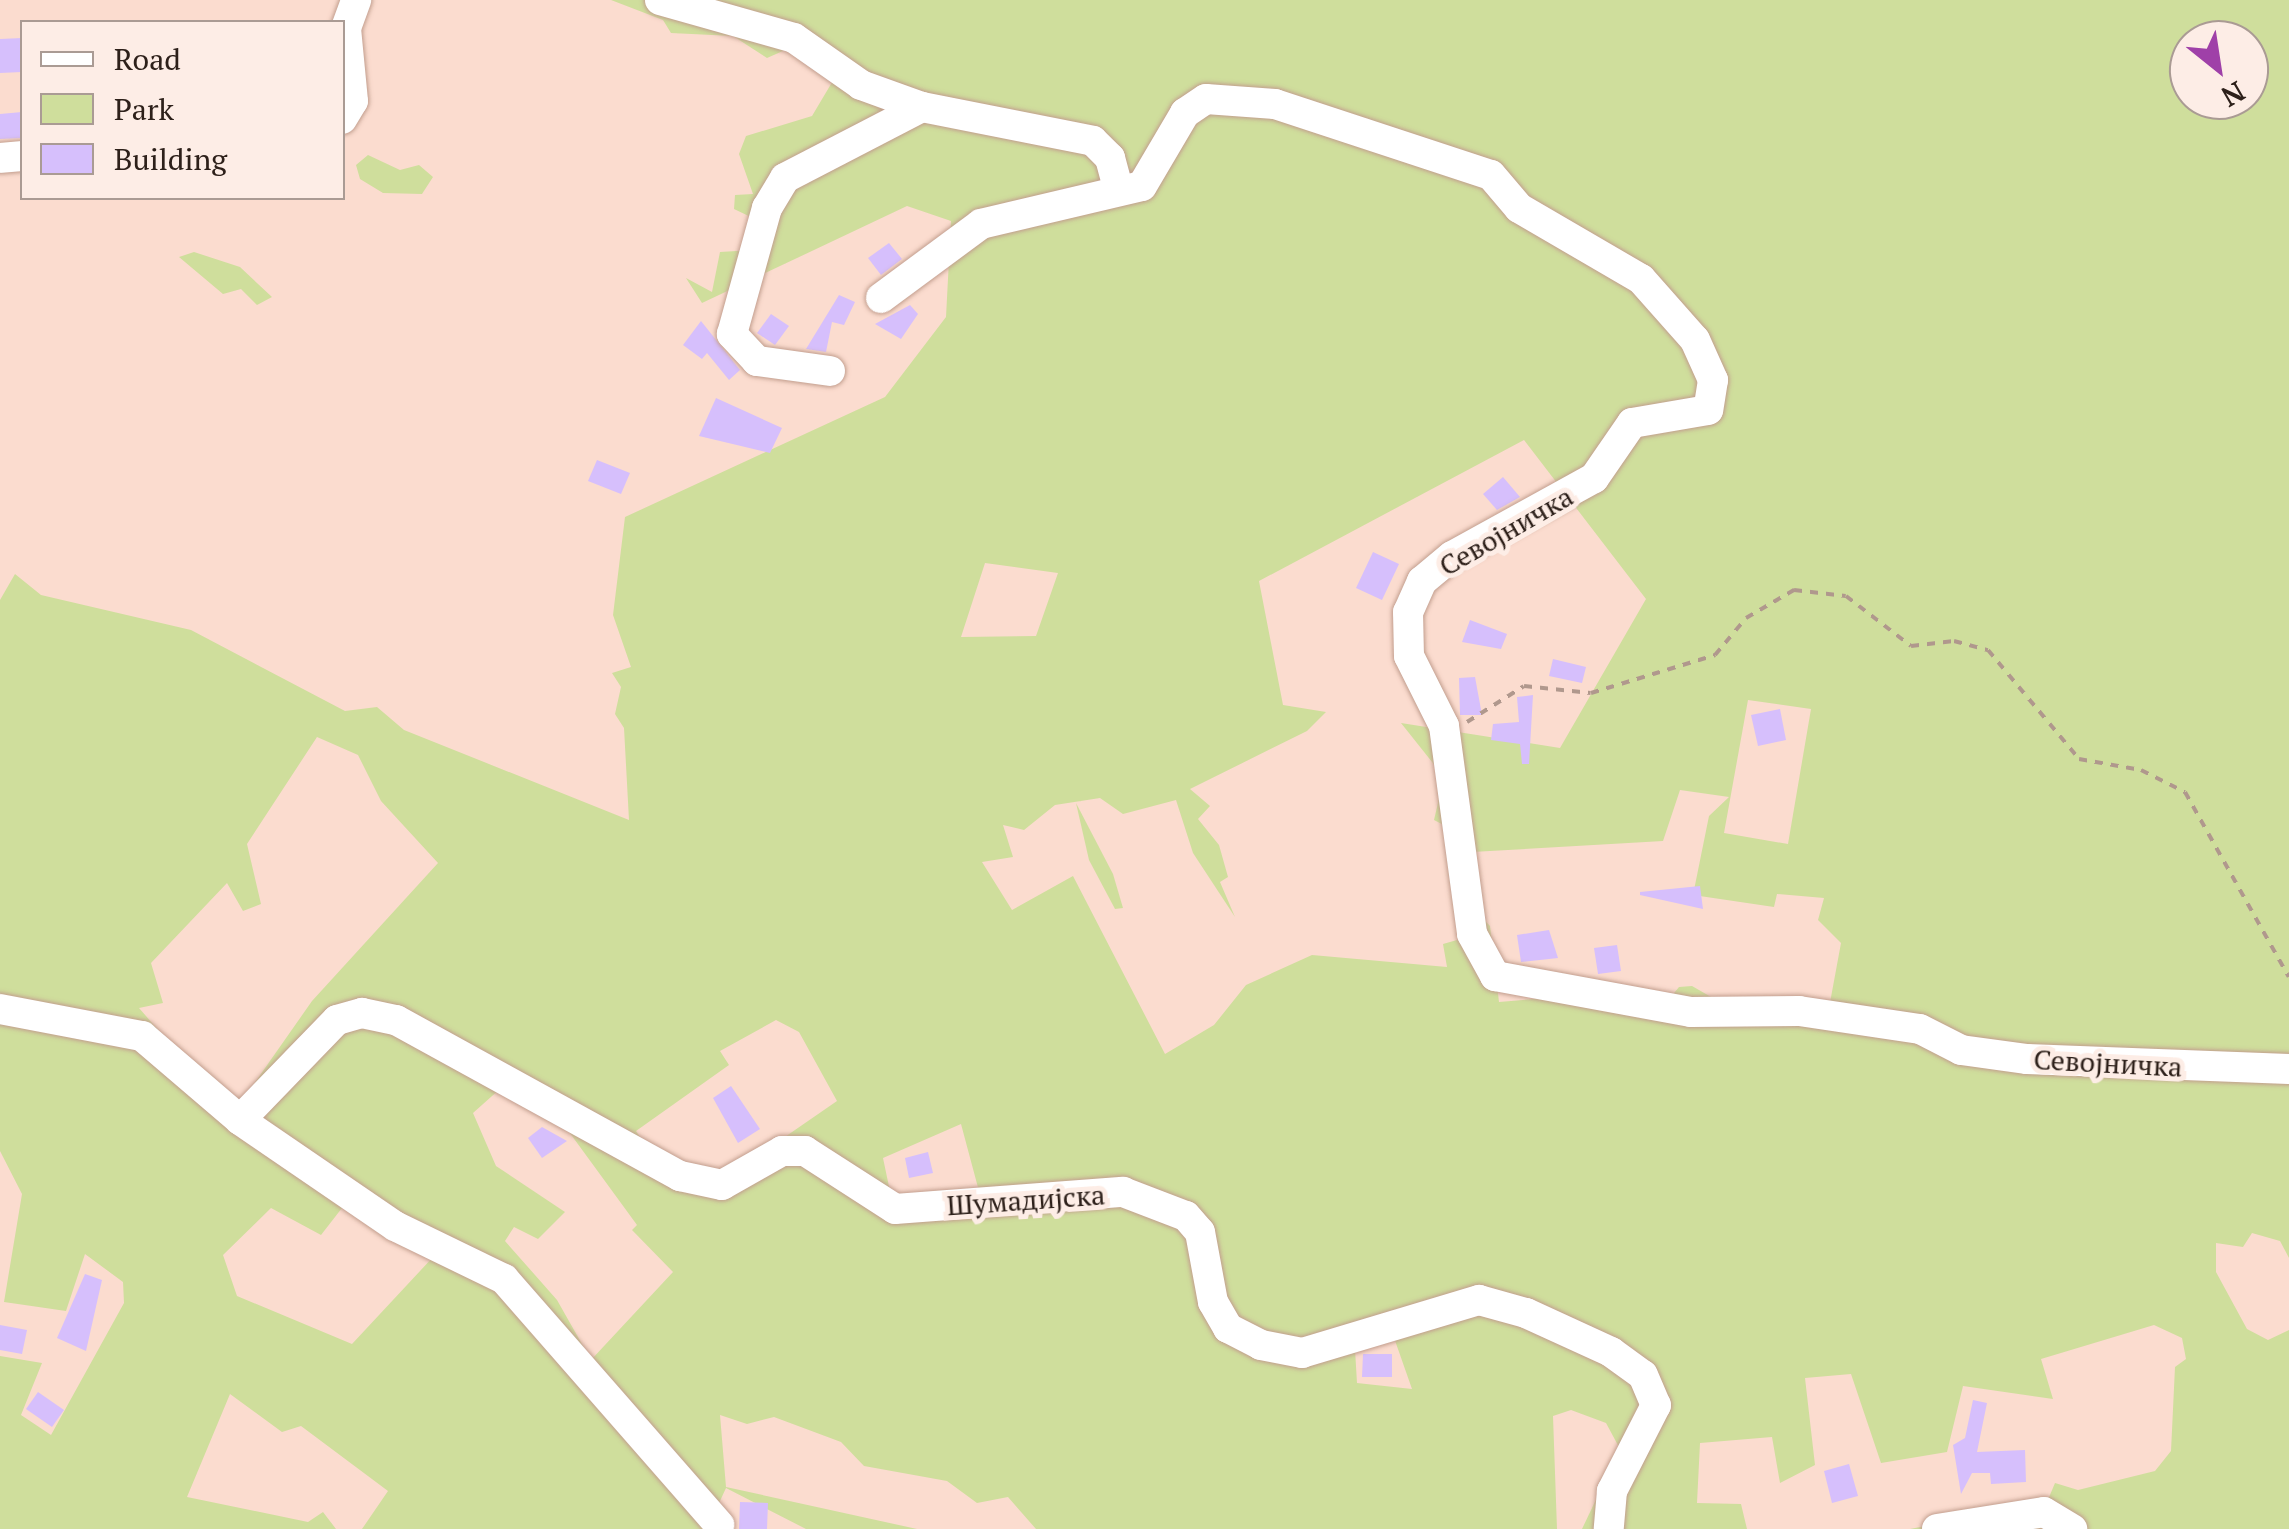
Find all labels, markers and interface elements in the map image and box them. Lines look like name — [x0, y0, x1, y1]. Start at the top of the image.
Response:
legend — [20, 20, 345, 200]
north arrow — [2169, 20, 2269, 120]
text: Road — [114, 39, 181, 79]
text: N — [2215, 73, 2252, 116]
text: Park — [114, 89, 174, 129]
text: Building — [114, 139, 227, 179]
street label: Севојничка — [1433, 479, 1579, 583]
street label: Севојничка — [2033, 1042, 2183, 1084]
street label: Шумадијска — [946, 1178, 1106, 1222]

